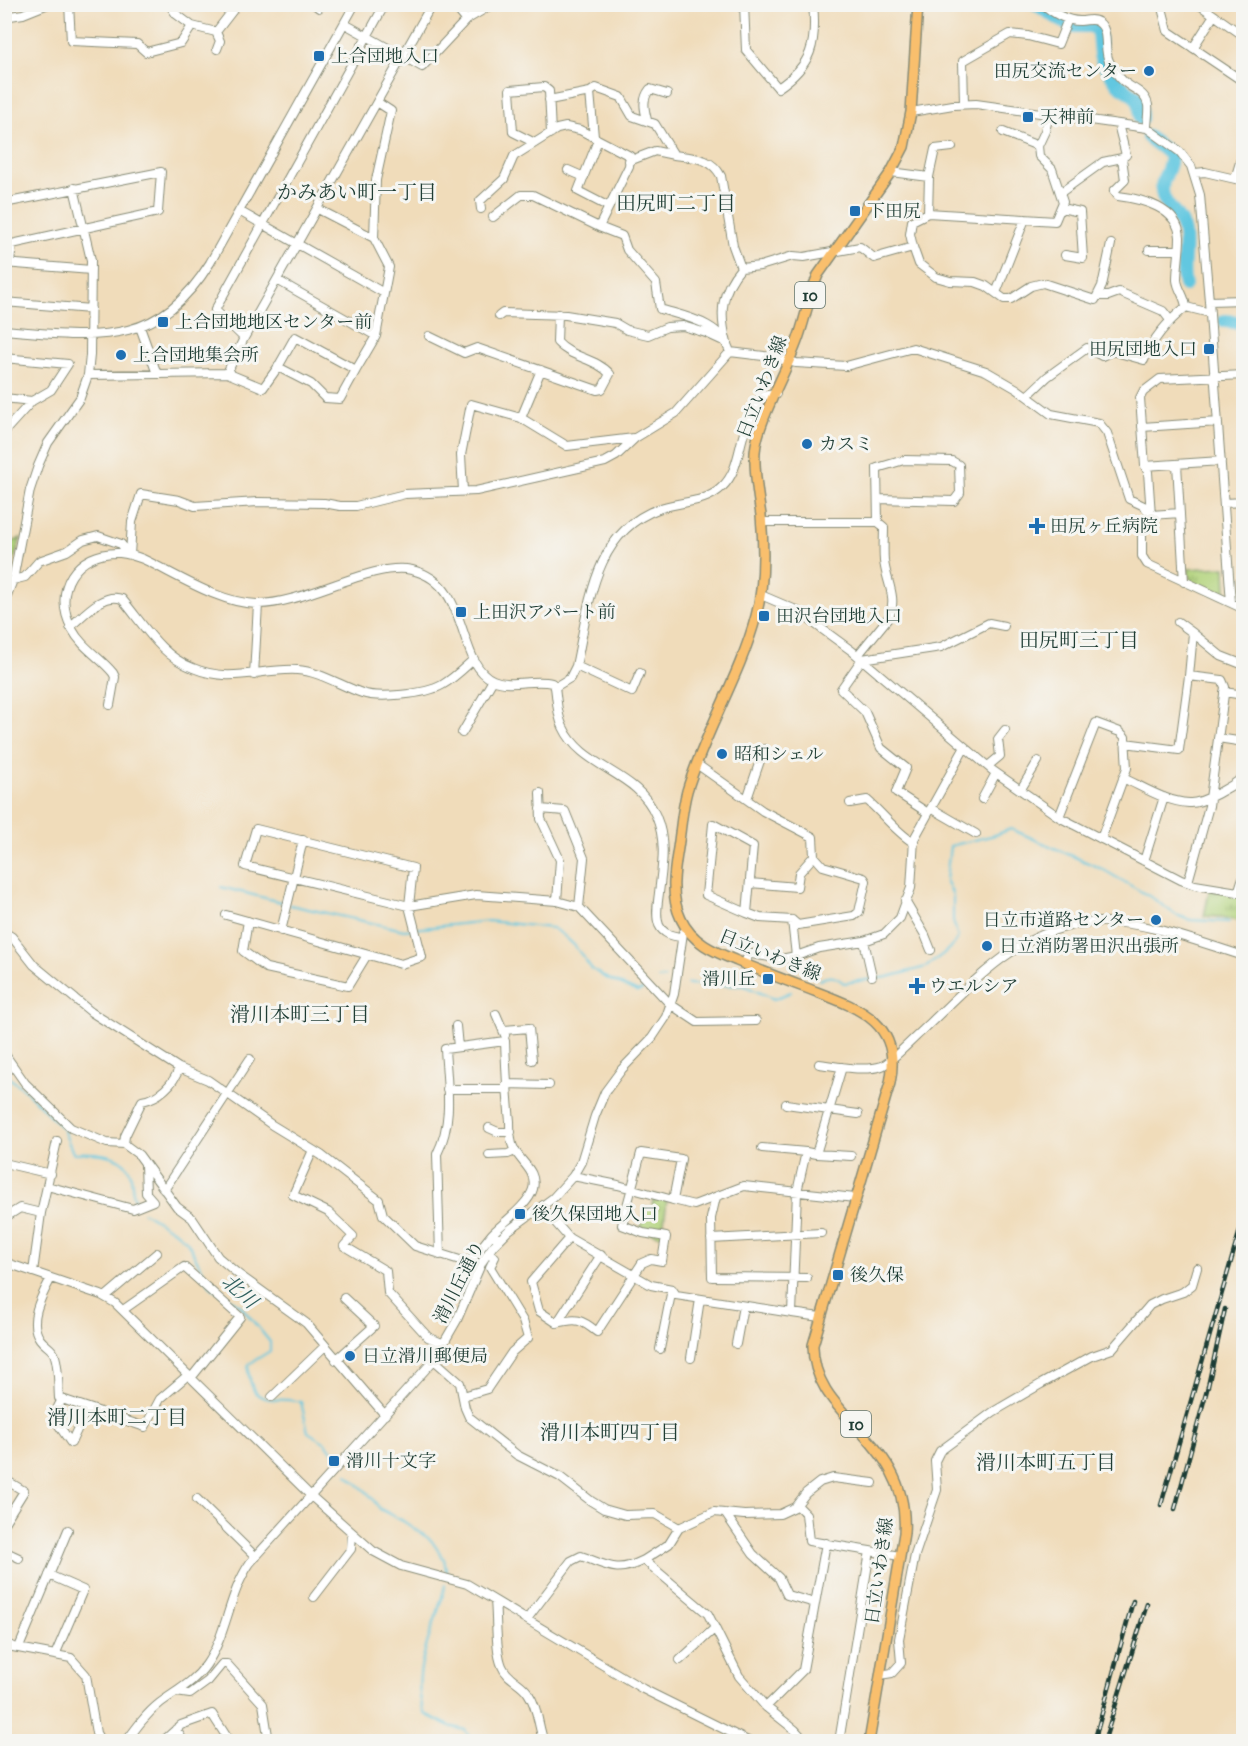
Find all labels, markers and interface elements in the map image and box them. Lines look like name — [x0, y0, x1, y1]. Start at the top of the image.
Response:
place label: 上合団地入口 — [331, 45, 439, 67]
marker: 上合団地入口 — [312, 49, 326, 63]
place label: 田尻交流センター — [994, 60, 1137, 82]
marker: 田尻交流センター — [1142, 64, 1156, 78]
place label: 天神前 — [1040, 106, 1094, 128]
marker: 天神前 — [1021, 110, 1035, 124]
district label: かみあい町一丁目 — [277, 180, 437, 204]
district label: 田尻町二丁目 — [616, 191, 736, 215]
place label: 下田尻 — [867, 200, 921, 222]
marker: 下田尻 — [848, 204, 862, 218]
road number: 10 — [795, 282, 825, 308]
place label: 上合団地地区センター前 — [175, 311, 372, 333]
marker: 上合団地地区センター前 — [156, 315, 170, 329]
street label: 日立いわき線 — [732, 333, 792, 441]
place label: 田尻団地入口 — [1089, 338, 1197, 360]
marker: 田尻団地入口 — [1202, 342, 1216, 356]
place label: 上合団地集会所 — [133, 344, 259, 366]
marker: 上合団地集会所 — [114, 348, 128, 362]
place label: カスミ — [819, 433, 873, 455]
marker: カスミ — [800, 437, 814, 451]
place label: 田尻ヶ丘病院 — [1050, 515, 1158, 537]
marker: 田尻ヶ丘病院 — [1028, 517, 1046, 535]
place label: 上田沢アパート前 — [473, 601, 616, 623]
marker: 上田沢アパート前 — [454, 605, 468, 619]
place label: 田沢台団地入口 — [776, 605, 902, 627]
marker: 田沢台団地入口 — [757, 609, 771, 623]
district label: 田尻町三丁目 — [1019, 628, 1139, 652]
place label: 昭和シェル — [734, 743, 824, 765]
marker: 昭和シェル — [715, 747, 729, 761]
place label: 日立市道路センター — [983, 909, 1144, 931]
marker: 日立市道路センター — [1149, 913, 1163, 927]
street label: 日立いわき線 — [716, 925, 824, 985]
place label: 日立消防署田沢出張所 — [999, 935, 1179, 957]
marker: 日立消防署田沢出張所 — [980, 939, 994, 953]
place label: 滑川丘 — [702, 968, 756, 990]
marker: 滑川丘 — [761, 972, 775, 986]
place label: ウエルシア — [929, 975, 1019, 997]
marker: ウエルシア — [910, 979, 924, 993]
district label: 滑川本町三丁目 — [230, 1002, 370, 1026]
place label: 後久保団地入口 — [532, 1203, 658, 1225]
marker: 後久保団地入口 — [513, 1207, 527, 1221]
street label: 滑川丘通り — [429, 1237, 489, 1327]
place label: 後久保 — [850, 1264, 904, 1286]
marker: 後久保 — [831, 1268, 845, 1282]
water label: 北川 — [217, 1269, 264, 1315]
place label: 日立滑川郵便局 — [362, 1345, 488, 1367]
marker: 日立滑川郵便局 — [343, 1349, 357, 1363]
district label: 滑川本町二丁目 — [47, 1405, 187, 1429]
road number: 10 — [841, 1411, 871, 1437]
district label: 滑川本町四丁目 — [540, 1420, 680, 1444]
place label: 滑川十文字 — [346, 1450, 436, 1472]
district label: 滑川本町五丁目 — [976, 1450, 1116, 1474]
marker: 滑川十文字 — [327, 1454, 341, 1468]
street label: 日立いわき線 — [861, 1516, 897, 1626]

